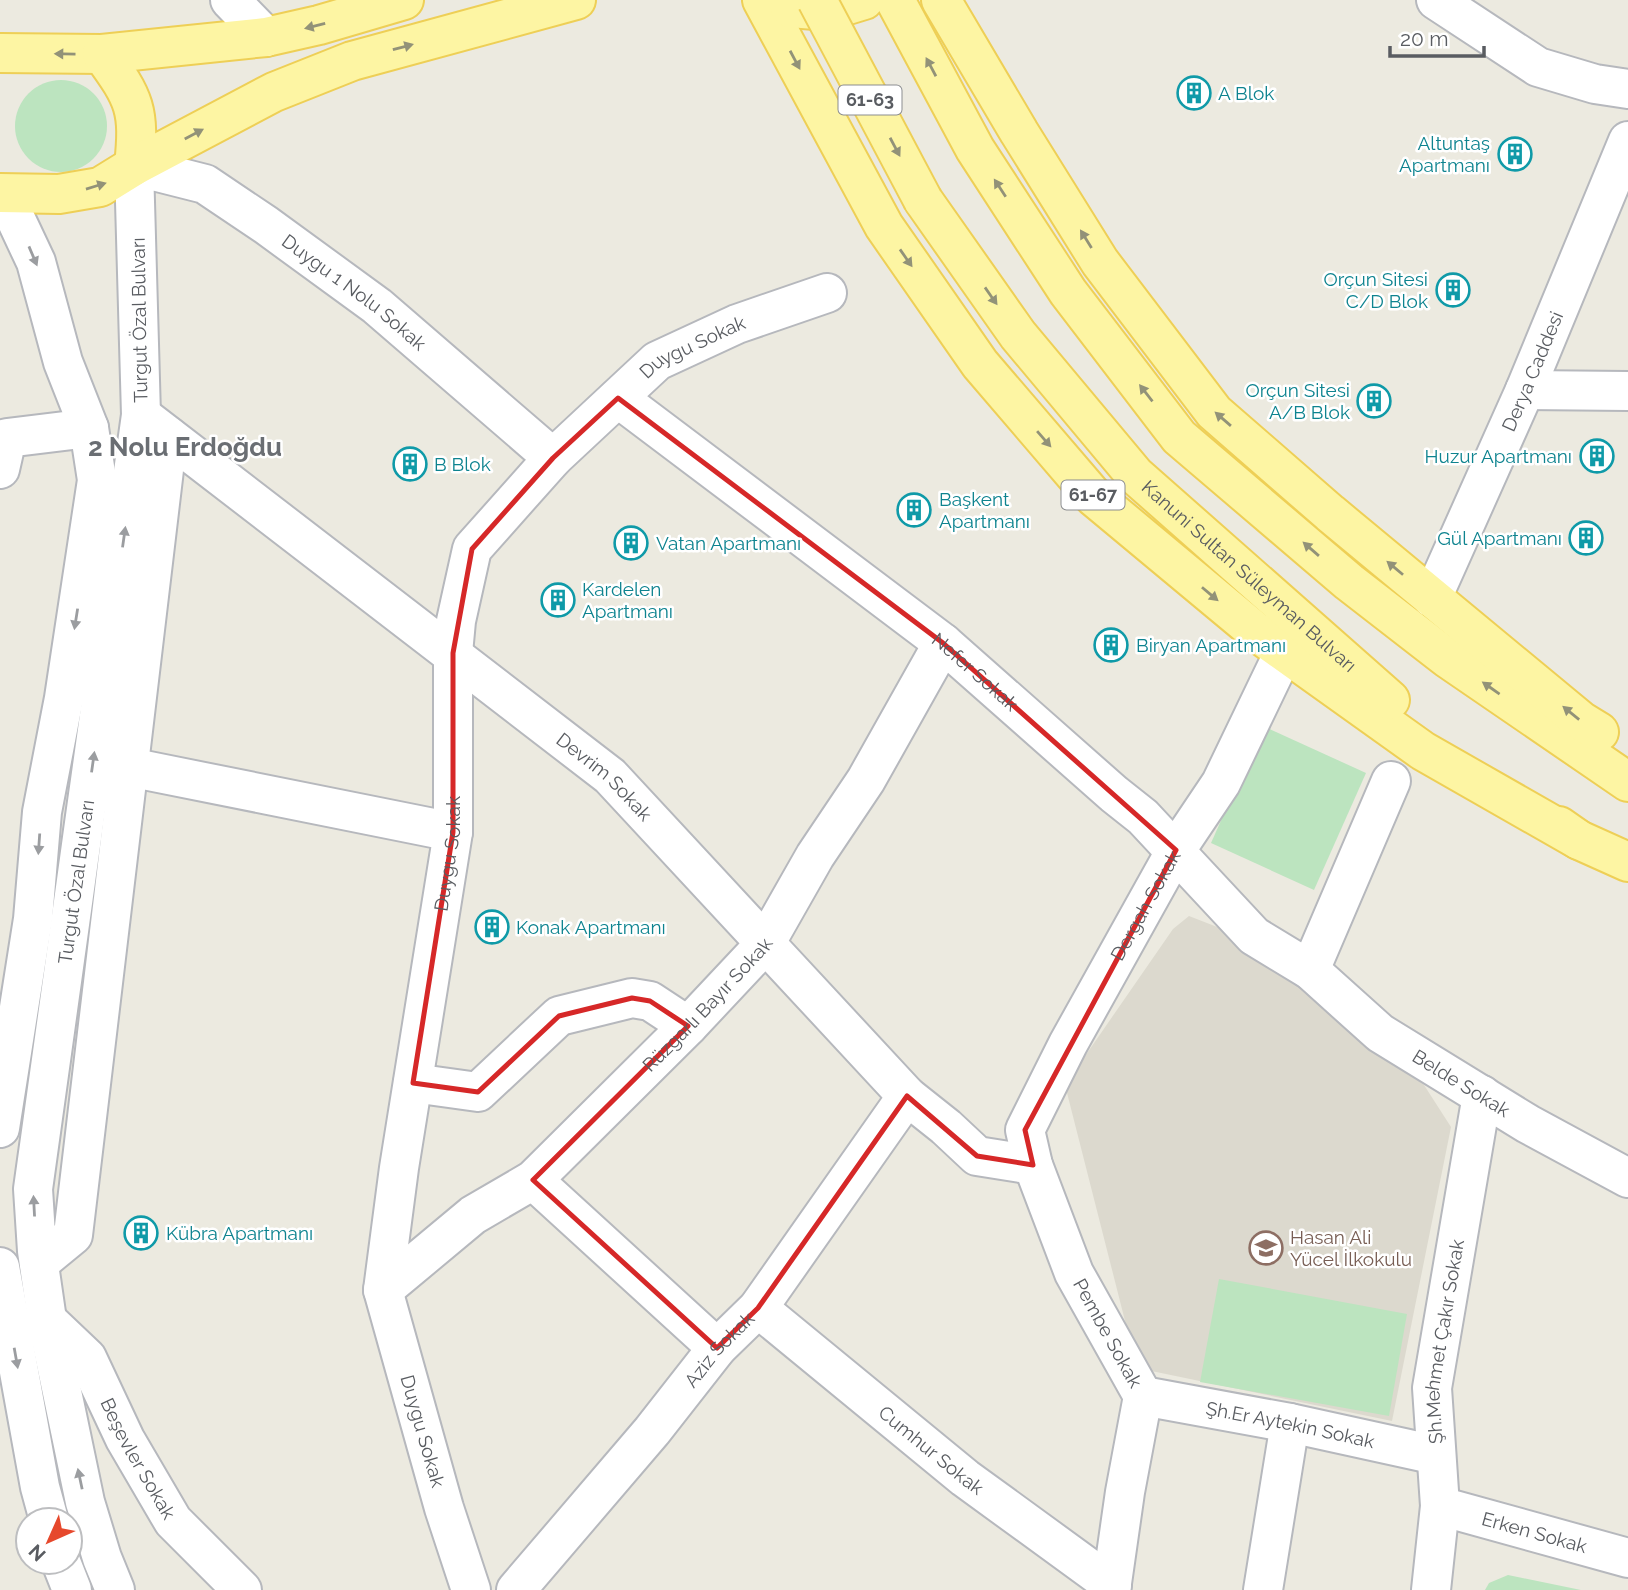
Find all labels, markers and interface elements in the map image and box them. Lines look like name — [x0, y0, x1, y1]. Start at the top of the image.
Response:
scale bar — [1390, 14, 1484, 58]
one-way arrow — [304, 21, 326, 32]
text: 20 m — [1400, 26, 1448, 51]
one-way arrow — [393, 41, 415, 52]
one-way arrow — [54, 48, 76, 60]
one-way arrow — [789, 50, 801, 70]
one-way arrow — [925, 57, 937, 77]
building icon: A Blok — [1175, 74, 1213, 112]
place label: A Blok — [1218, 82, 1274, 104]
road number: 61-63 — [838, 86, 902, 114]
one-way arrow — [184, 128, 204, 140]
place label: Altuntaş Apartmanı — [1399, 132, 1490, 176]
building icon: Altuntaş Apartmanı — [1496, 135, 1534, 173]
one-way arrow — [889, 137, 901, 157]
one-way arrow — [994, 178, 1007, 198]
one-way arrow — [85, 181, 106, 191]
street label: Duygu 1 Nolu Sokak — [278, 229, 431, 355]
one-way arrow — [1079, 229, 1092, 248]
street label: Turgut Özal Bulvarı — [127, 237, 151, 403]
one-way arrow — [28, 246, 39, 267]
one-way arrow — [899, 249, 913, 267]
place label: Orçun Sitesi C/D Blok — [1323, 268, 1428, 312]
building icon: Orçun Sitesi C/D Blok — [1434, 271, 1472, 309]
one-way arrow — [984, 287, 998, 305]
street label: Derya Caddesi — [1497, 308, 1567, 435]
street label: Duygu Sokak — [635, 311, 748, 383]
place label: Orçun Sitesi A/B Blok — [1245, 379, 1350, 423]
building icon: Orçun Sitesi A/B Blok — [1355, 382, 1393, 420]
one-way arrow — [1139, 384, 1153, 403]
one-way arrow — [1215, 412, 1232, 428]
one-way arrow — [1036, 430, 1051, 447]
district label: 2 Nolu Erdoğdu — [88, 432, 282, 462]
building icon: Huzur Apartmanı — [1578, 437, 1616, 475]
building icon: B Blok — [391, 445, 429, 483]
place label: Huzur Apartmanı — [1425, 445, 1572, 467]
place label: B Blok — [434, 453, 491, 475]
street label: Kanuni Sultan Süleyman Bulvarı — [1138, 475, 1361, 676]
road number: 61-67 — [1062, 480, 1124, 509]
place label: Başkent Apartmanı — [939, 488, 1030, 532]
building icon: Başkent Apartmanı — [895, 491, 933, 529]
building icon: Gül Apartmanı — [1567, 519, 1605, 557]
building icon: Vatan Apartmanı — [612, 524, 650, 562]
one-way arrow — [119, 526, 130, 548]
place label: Gül Apartmanı — [1437, 527, 1562, 549]
place label: Vatan Apartmanı — [656, 532, 801, 554]
one-way arrow — [1302, 542, 1319, 557]
one-way arrow — [1387, 561, 1404, 576]
place label: Kardelen Apartmanı — [582, 578, 673, 622]
building icon: Kardelen Apartmanı — [539, 581, 577, 619]
one-way arrow — [1200, 586, 1218, 601]
one-way arrow — [70, 608, 81, 630]
building icon: Biryan Apartmanı — [1092, 626, 1130, 664]
street label: Nefer Sokak — [928, 628, 1023, 715]
place label: Biryan Apartmanı — [1136, 634, 1286, 656]
one-way arrow — [1482, 681, 1500, 695]
one-way arrow — [1562, 705, 1580, 721]
street label: Devrim Sokak — [552, 728, 657, 825]
one-way arrow — [88, 751, 99, 773]
street label: Duygu Sokak — [429, 796, 465, 913]
street label: Turgut Özal Bulvarı — [54, 798, 98, 965]
one-way arrow — [33, 833, 44, 855]
street label: Dergah Sokak — [1106, 846, 1185, 964]
building icon: Konak Apartmanı — [473, 908, 511, 946]
place label: Konak Apartmanı — [516, 916, 666, 938]
street label: Rüzgarlı Bayır Sokak — [638, 934, 777, 1076]
street label: Belde Sokak — [1409, 1045, 1514, 1121]
one-way arrow — [29, 1195, 40, 1217]
building icon: Kübra Apartmanı — [122, 1214, 160, 1252]
place label: Kübra Apartmanı — [166, 1222, 313, 1244]
place label: Hasan Ali Yücel İlkokulu — [1290, 1226, 1412, 1270]
school or university icon: Hasan Ali Yücel İlkokulu — [1247, 1229, 1285, 1267]
street label: Şh.Mehmet Çakır Sokak — [1421, 1238, 1468, 1445]
street label: Pembe Sokak — [1069, 1275, 1147, 1391]
street label: Aziz Sokak — [680, 1307, 759, 1391]
one-way arrow — [11, 1347, 22, 1369]
street label: Duygu Sokak — [396, 1372, 450, 1490]
street label: Beşevler Sokak — [96, 1394, 180, 1523]
street label: Şh.Er Aytekin Sokak — [1204, 1397, 1377, 1452]
street label: Cumhur Sokak — [874, 1401, 988, 1499]
one-way arrow — [74, 1468, 85, 1490]
north arrow — [14, 1506, 84, 1576]
street label: Erken Sokak — [1479, 1507, 1589, 1557]
text: N — [24, 1540, 50, 1566]

